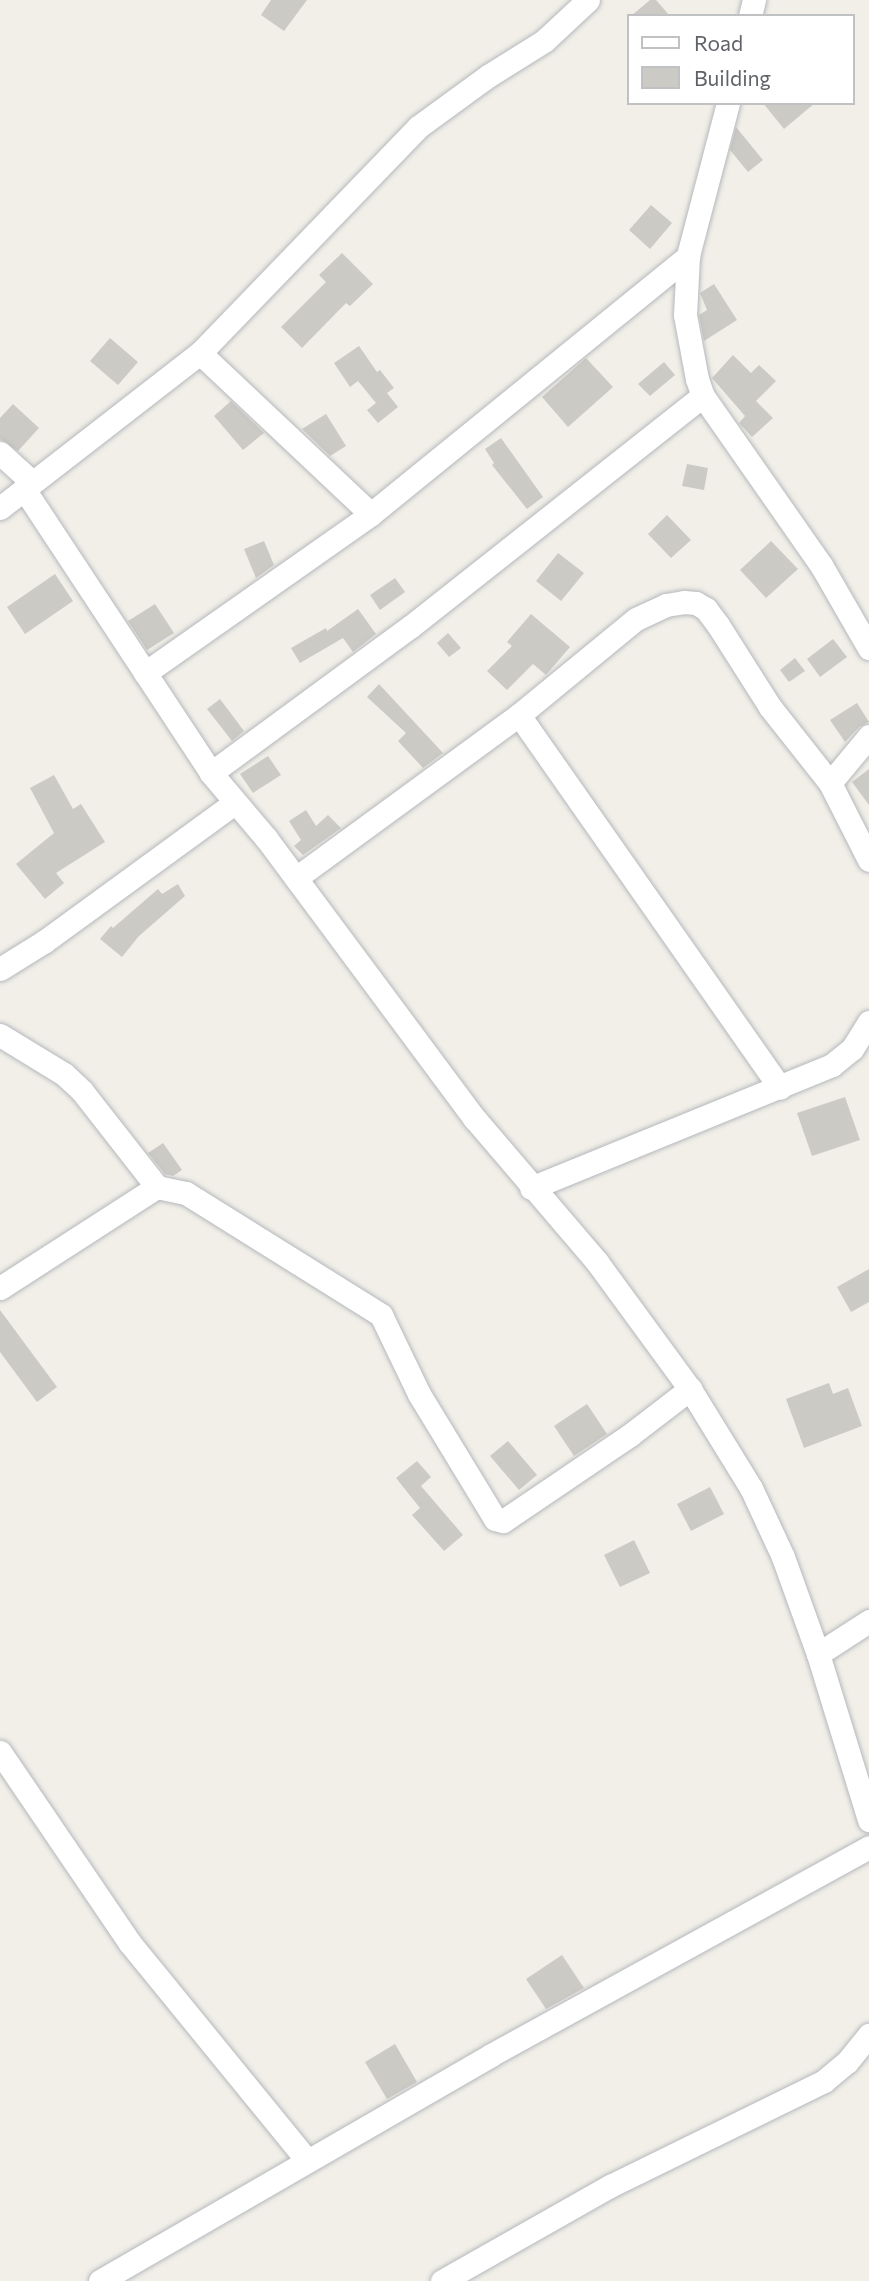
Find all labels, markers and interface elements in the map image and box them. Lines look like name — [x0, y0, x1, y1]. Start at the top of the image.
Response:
legend — [628, 14, 855, 105]
text: Road — [694, 30, 743, 55]
text: Building — [694, 65, 771, 90]

